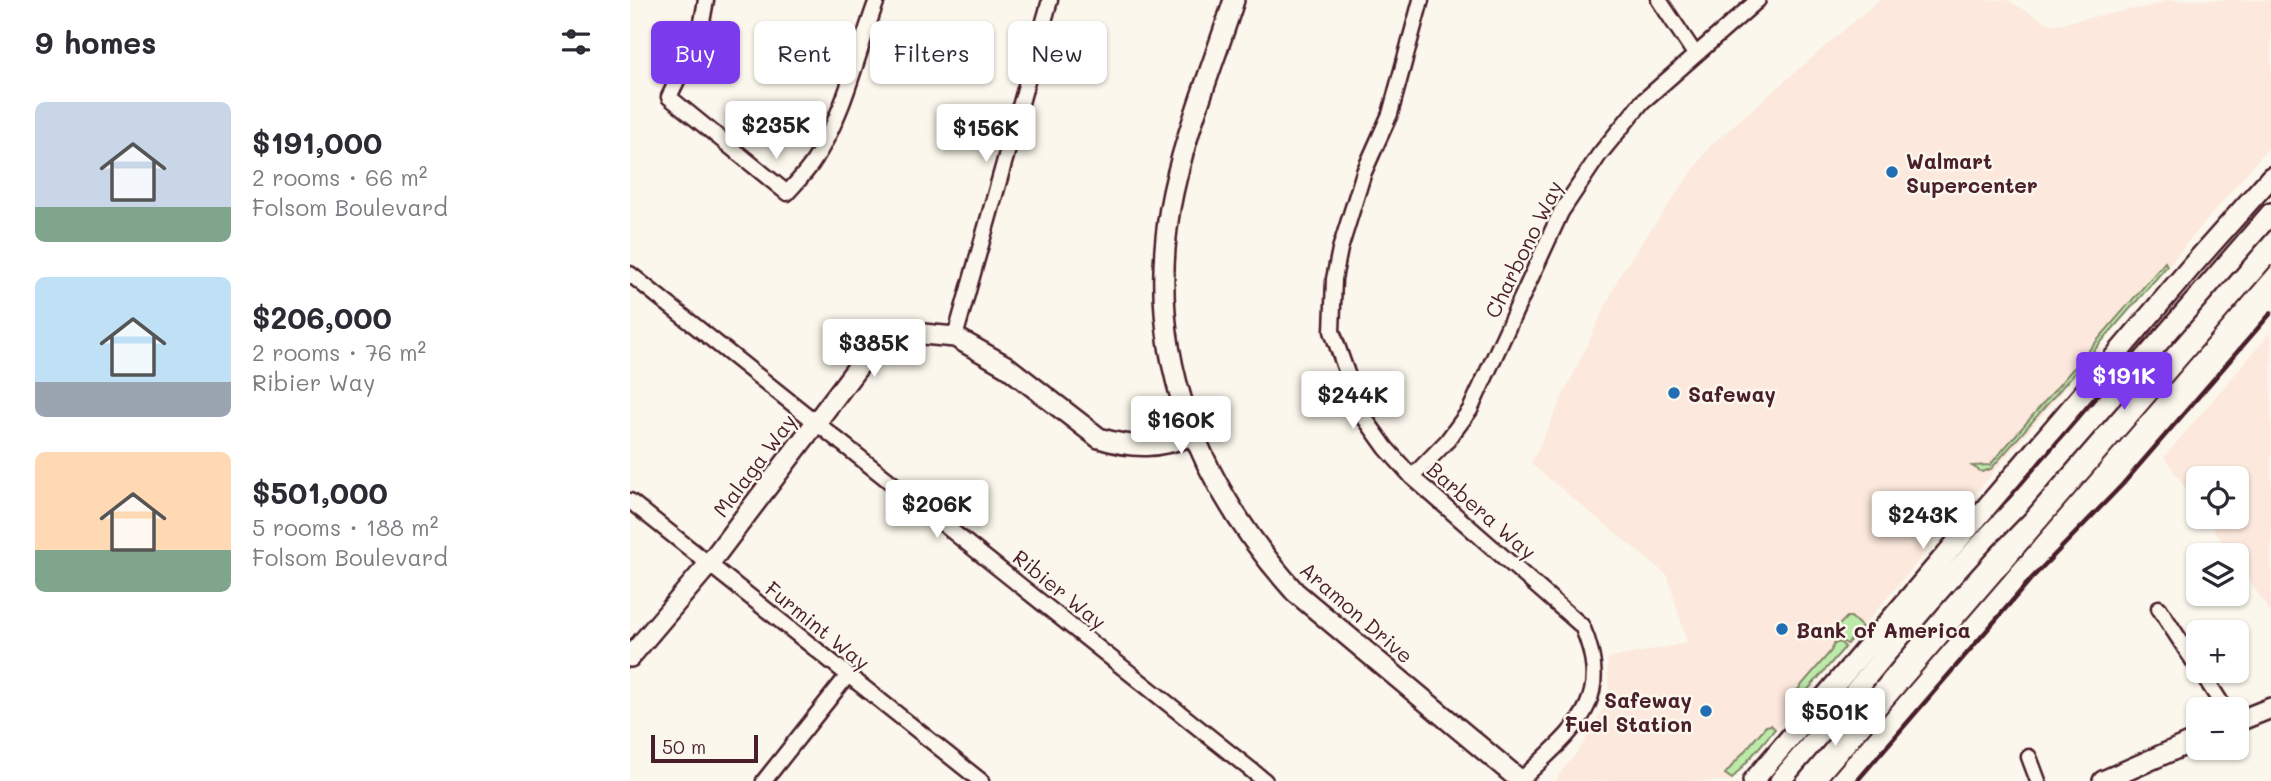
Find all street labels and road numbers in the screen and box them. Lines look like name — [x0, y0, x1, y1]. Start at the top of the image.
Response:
street label: Charbono Way — [1478, 176, 1568, 322]
street label: Malaga Way — [706, 408, 802, 522]
street label: Barbera Way — [1422, 455, 1542, 565]
street label: Ribier Way — [1008, 543, 1112, 635]
street label: Aramon Drive — [1295, 555, 1419, 669]
street label: Furmint Way — [760, 575, 876, 675]

